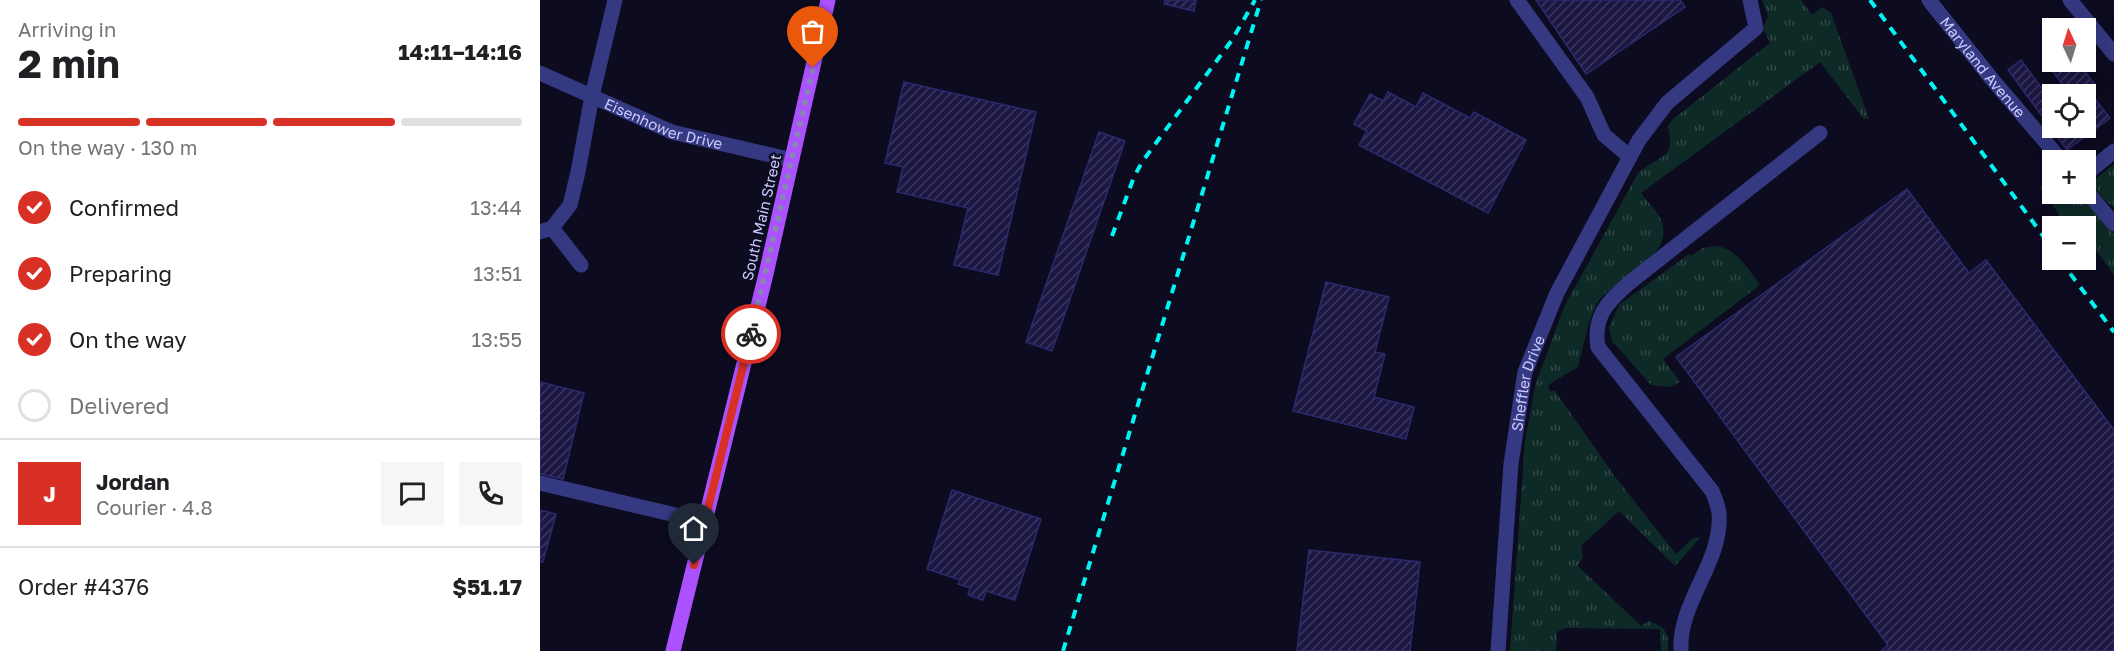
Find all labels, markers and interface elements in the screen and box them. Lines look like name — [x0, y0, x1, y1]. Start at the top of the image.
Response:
pin — [787, 6, 838, 68]
street label: Maryland Avenue — [1937, 13, 2030, 121]
icon: bag — [796, 15, 829, 48]
text: Arriving in — [18, 17, 116, 41]
north arrow — [2042, 18, 2096, 72]
map controls — [2042, 18, 2096, 270]
text: 14:11–14:16 — [398, 38, 522, 65]
text: 2 min — [18, 40, 120, 87]
button: locate — [2042, 84, 2096, 138]
street label: Eisenhower Drive — [602, 94, 725, 153]
text: On the way · 130 m — [18, 135, 197, 159]
button: + — [2042, 150, 2096, 204]
street label: South Main Street — [738, 152, 784, 282]
icon: check — [18, 191, 51, 224]
text: Confirmed — [69, 194, 179, 221]
text: 13:44 — [470, 195, 522, 219]
button: − — [2042, 216, 2096, 270]
icon: check — [18, 257, 51, 290]
text: Preparing — [69, 260, 172, 287]
text: 13:51 — [473, 261, 522, 285]
courier — [721, 304, 781, 364]
icon: bike — [735, 318, 768, 351]
icon: check — [18, 323, 51, 356]
text: On the way — [69, 326, 187, 353]
text: 13:55 — [471, 327, 522, 351]
street label: Sheffler Drive — [1507, 332, 1548, 433]
text: Delivered — [69, 392, 169, 419]
button: chat — [381, 462, 444, 525]
button: phone — [459, 462, 522, 525]
text: Jordan — [96, 468, 170, 495]
text: J — [43, 480, 56, 507]
text: Courier · 4.8 — [96, 495, 213, 519]
pin — [668, 503, 719, 565]
icon: home — [677, 512, 710, 545]
text: Order #4376 — [18, 573, 149, 600]
text: $51.17 — [452, 573, 522, 600]

